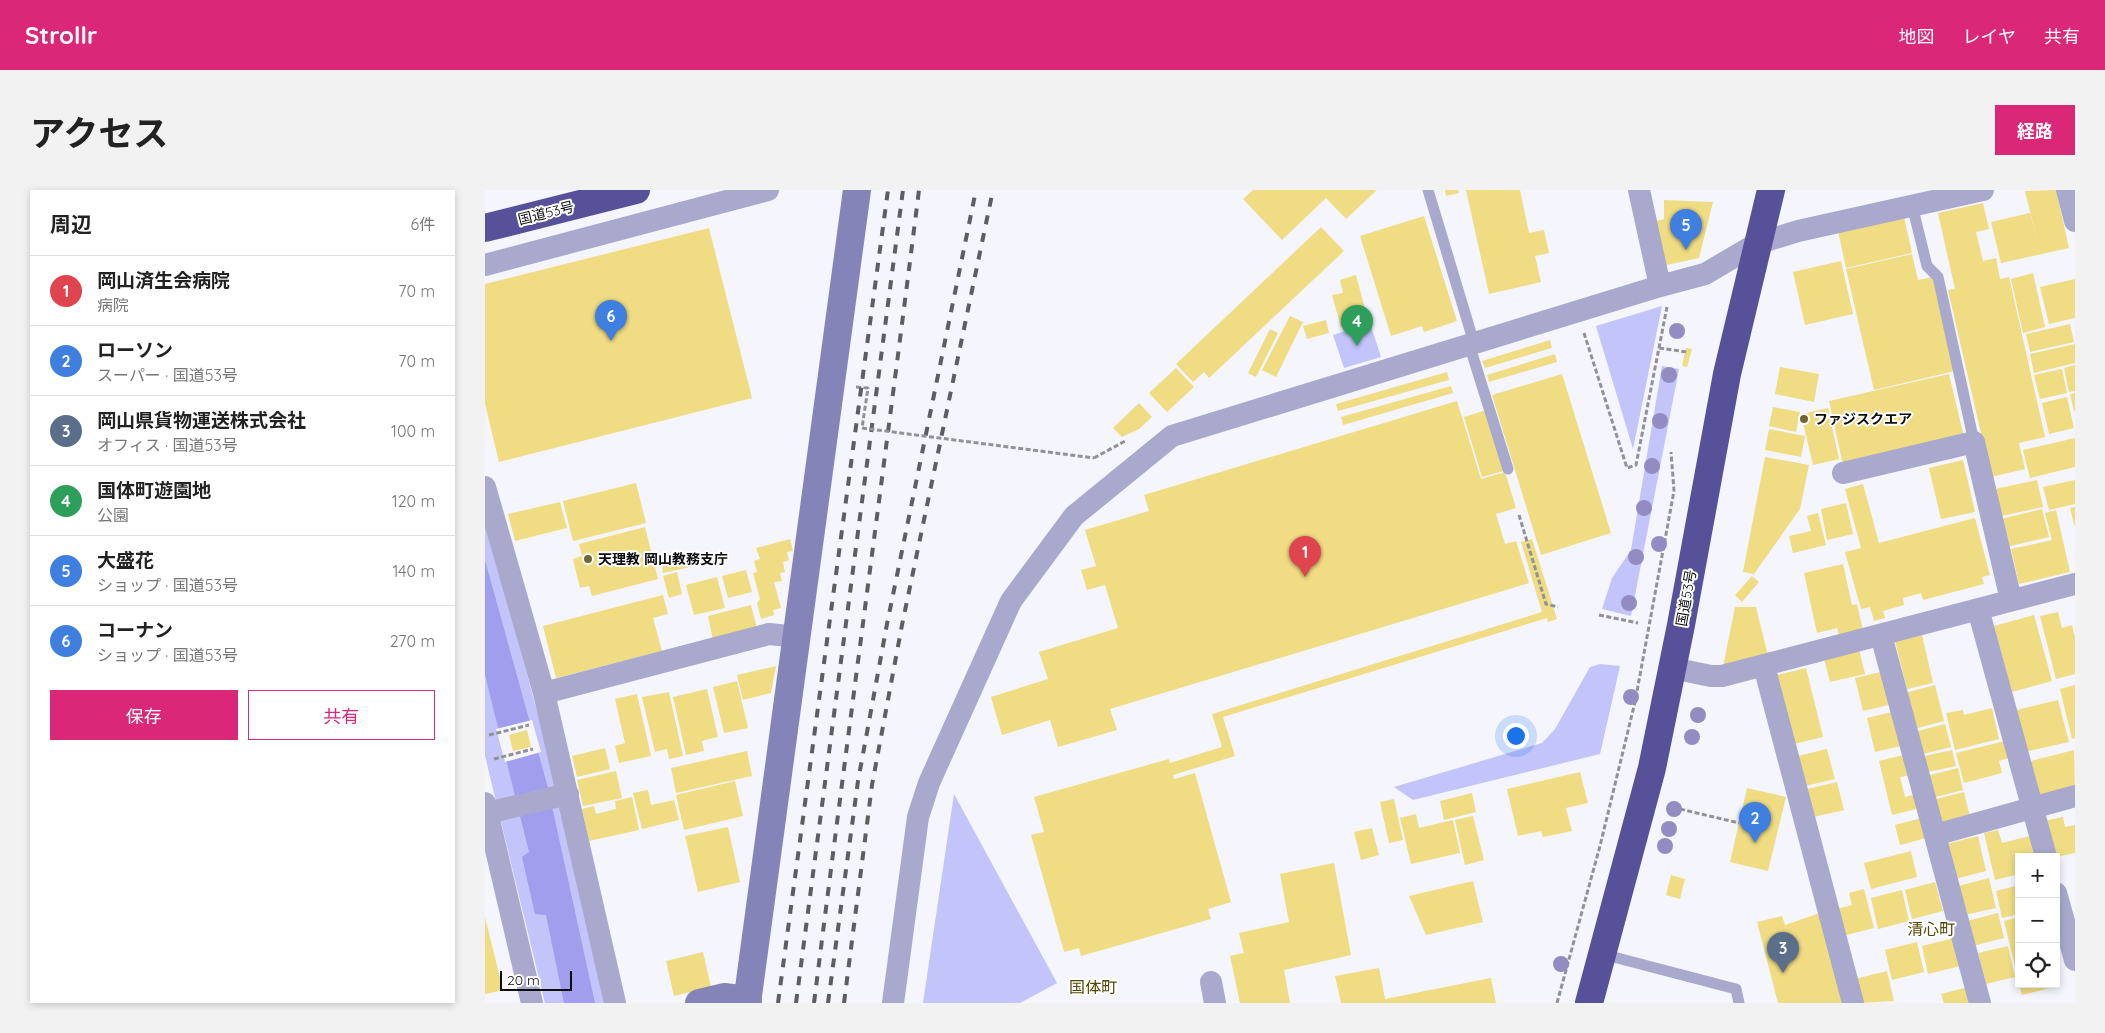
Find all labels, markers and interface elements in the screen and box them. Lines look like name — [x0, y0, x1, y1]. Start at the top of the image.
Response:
text: Strollr — [25, 20, 97, 50]
text: 地図 — [1899, 25, 1935, 48]
text: レイヤ — [1963, 25, 2016, 48]
text: 共有 — [2044, 25, 2080, 48]
button: 経路 — [1995, 105, 2075, 155]
text: アクセス — [30, 111, 168, 155]
street label: 国道53号 — [516, 197, 576, 229]
pin: 5 — [1670, 209, 1702, 250]
text: 周辺 — [50, 211, 92, 237]
text: 6件 — [410, 214, 435, 234]
text: 岡山済生会病院 — [97, 268, 230, 292]
text: 1 — [63, 281, 69, 301]
text: 70 m — [398, 281, 435, 301]
text: 病院 — [97, 295, 129, 315]
pin: 6 — [595, 300, 627, 341]
pin: 4 — [1341, 305, 1373, 346]
text: ローソン — [97, 338, 173, 362]
text: 2 — [61, 351, 71, 371]
text: 70 m — [398, 351, 435, 371]
text: スーパー · 国道53号 — [97, 365, 238, 385]
text: 岡山県貨物運送株式会社 — [97, 408, 306, 432]
place label: ファジスクエア — [1814, 410, 1912, 428]
marker: ファジスクエア — [1798, 413, 1810, 425]
text: 3 — [62, 421, 70, 441]
text: 100 m — [391, 421, 435, 441]
text: オフィス · 国道53号 — [97, 435, 238, 455]
text: 国体町遊園地 — [97, 478, 211, 502]
text: 4 — [61, 491, 71, 511]
text: 120 m — [392, 491, 435, 511]
text: 公園 — [97, 505, 129, 525]
pin: 1 — [1289, 536, 1321, 577]
text: 大盛花 — [97, 548, 154, 572]
place label: 天理教 岡山教務支庁 — [598, 550, 728, 568]
marker: 天理教 岡山教務支庁 — [582, 553, 594, 565]
text: 5 — [61, 561, 71, 581]
text: 140 m — [392, 561, 435, 581]
street label: 国道53号 — [1672, 568, 1700, 628]
text: ショップ · 国道53号 — [97, 575, 238, 595]
text: コーナン — [97, 618, 173, 642]
text: 6 — [62, 631, 70, 651]
text: 270 m — [390, 631, 435, 651]
text: ショップ · 国道53号 — [97, 645, 238, 665]
button: 保存 — [50, 690, 238, 740]
button: 共有 — [248, 690, 435, 740]
your location — [1503, 723, 1529, 749]
pin: 2 — [1739, 802, 1771, 843]
map controls — [2015, 853, 2060, 988]
button: + — [2015, 853, 2060, 898]
button: − — [2015, 898, 2060, 943]
district label: 清心町 — [1907, 919, 1955, 939]
pin: 3 — [1767, 932, 1799, 973]
button: locate — [2015, 943, 2060, 988]
scale bar — [500, 968, 573, 991]
text: 20 m — [507, 971, 540, 989]
district label: 国体町 — [1069, 977, 1117, 997]

